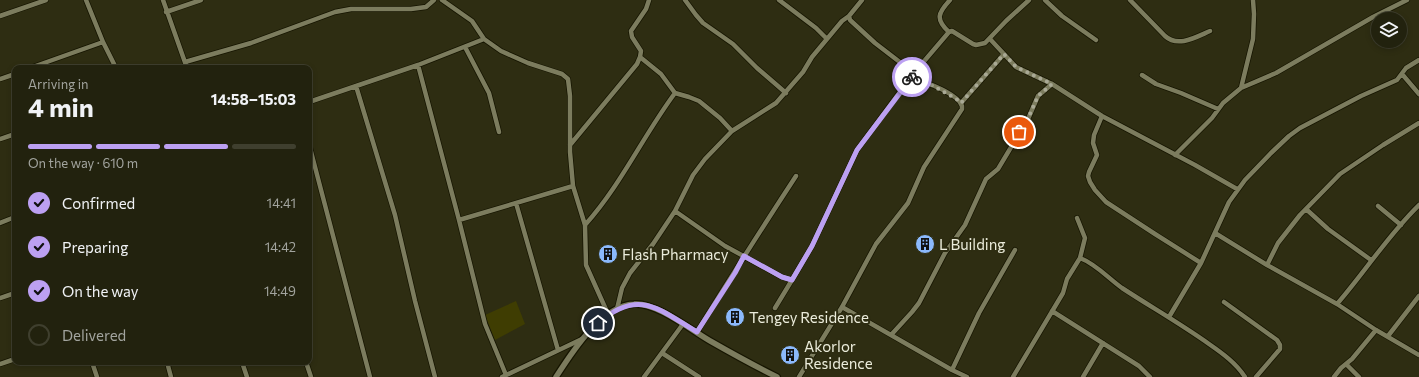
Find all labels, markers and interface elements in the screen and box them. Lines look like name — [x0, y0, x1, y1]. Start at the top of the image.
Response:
map controls — [1371, 12, 1407, 48]
button: layers — [1371, 12, 1407, 48]
courier — [892, 57, 932, 97]
icon: bike — [901, 66, 923, 88]
text: Arriving in — [28, 76, 88, 92]
text: 14:58–15:03 — [211, 90, 296, 108]
text: 4 min — [28, 91, 94, 122]
pin — [1002, 115, 1036, 149]
icon: bag — [1008, 121, 1030, 143]
text: On the way · 610 m — [28, 155, 138, 171]
icon: check — [28, 192, 50, 214]
text: Confirmed — [62, 194, 135, 212]
text: 14:41 — [267, 195, 296, 211]
building icon: L Building — [914, 233, 936, 255]
place label: L Building — [939, 235, 1005, 253]
icon: check — [28, 236, 50, 258]
text: Preparing — [62, 238, 128, 256]
text: 14:42 — [265, 239, 296, 255]
building icon: Flash Pharmacy — [597, 243, 619, 265]
place label: Flash Pharmacy — [622, 245, 729, 263]
icon: check — [28, 280, 50, 302]
text: On the way — [62, 282, 139, 300]
text: 14:49 — [264, 283, 296, 299]
pin — [581, 306, 615, 340]
building icon: Tengey Residence — [724, 306, 746, 328]
place label: Tengey Residence — [749, 308, 869, 326]
icon: home — [587, 312, 609, 334]
text: Delivered — [62, 326, 126, 344]
place label: Akorlor Residence — [804, 337, 873, 372]
building icon: Akorlor Residence — [779, 344, 801, 366]

